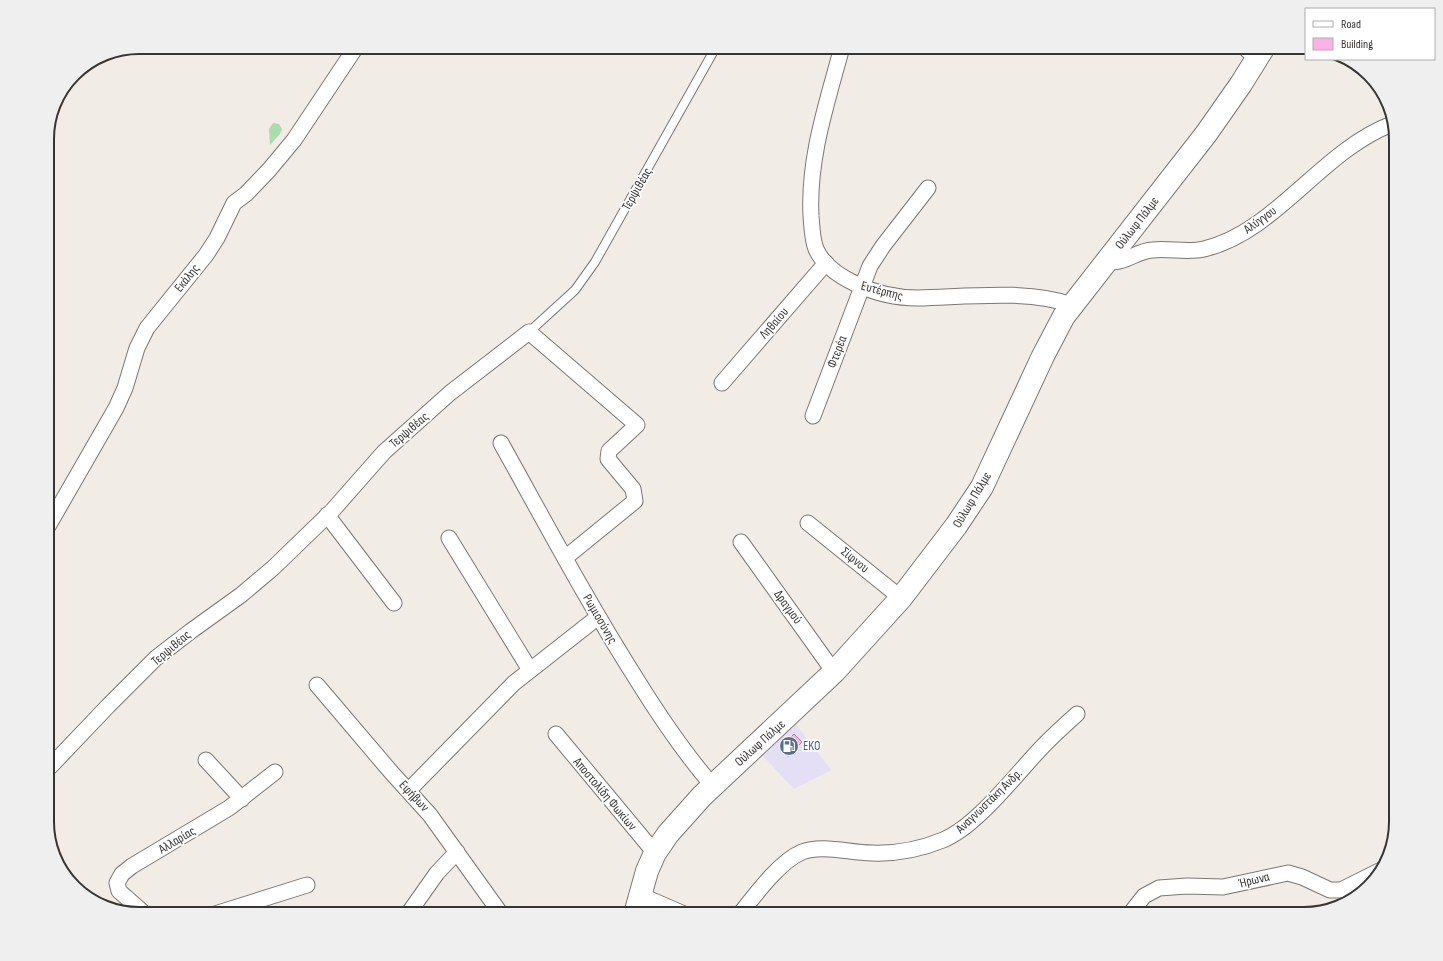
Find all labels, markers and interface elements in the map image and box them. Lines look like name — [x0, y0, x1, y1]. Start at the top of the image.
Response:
legend — [1305, 8, 1435, 60]
text: Road — [1341, 17, 1361, 32]
text: Building — [1341, 37, 1373, 52]
street label: Τερψιθέας — [618, 165, 656, 213]
street label: Ούλωφ Πάλμε — [1112, 193, 1163, 252]
street label: Αλύγγου — [1240, 203, 1280, 238]
street label: Εκάλης — [171, 261, 203, 295]
street label: Ευτέρπης — [859, 278, 905, 304]
street label: Ληθαίου — [755, 304, 792, 343]
street label: Φτερέα — [824, 333, 851, 371]
street label: Τερψιθέας — [386, 409, 432, 451]
street label: Ούλωφ Πάλμε — [949, 469, 995, 531]
street label: Σίφνου — [838, 544, 872, 576]
street label: Δραγμού — [770, 587, 806, 627]
street label: Ρωμιοσύνης — [579, 591, 621, 647]
street label: Τερψιθέας — [148, 627, 194, 669]
street label: Ούλωφ Πάλμε — [732, 716, 789, 770]
fuel station icon: EKO — [778, 735, 800, 757]
place label: EKO — [803, 738, 820, 754]
street label: Αποστολίδη Φωκίων — [569, 753, 640, 834]
street label: Αναγνωστάκη Ανδρ. — [952, 765, 1025, 837]
street label: Εφήβων — [396, 777, 432, 815]
street label: Αλλαρίας — [155, 823, 198, 858]
street label: Ήρωνα — [1236, 868, 1272, 892]

